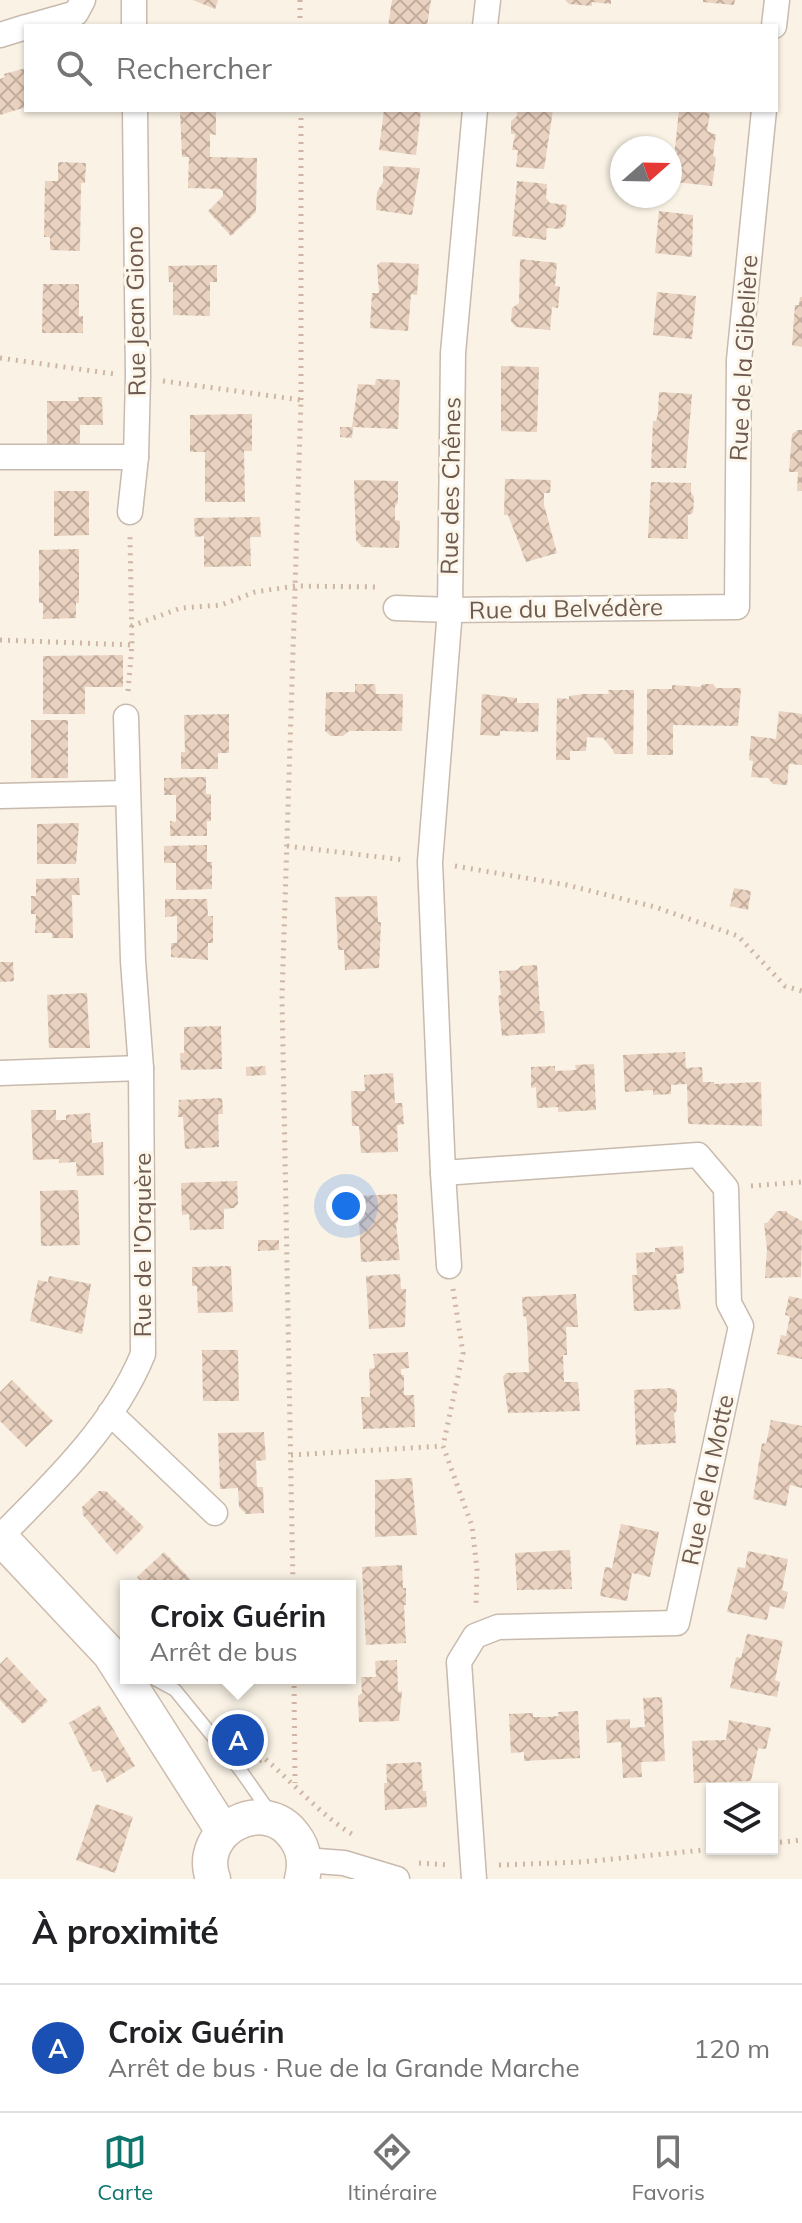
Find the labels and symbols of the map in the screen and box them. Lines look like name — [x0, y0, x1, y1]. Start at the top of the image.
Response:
north arrow — [610, 136, 682, 208]
street label: Rue Jean Giono — [119, 226, 151, 396]
street label: Rue de la Gibelière — [723, 254, 763, 462]
street label: Rue des Chênes — [433, 397, 467, 575]
street label: Rue du Belvédère — [469, 591, 663, 625]
street label: Rue de l'Orquère — [127, 1153, 157, 1337]
your location — [326, 1186, 366, 1226]
street label: Rue de la Motte — [674, 1392, 740, 1568]
pin: A — [212, 1710, 264, 1770]

